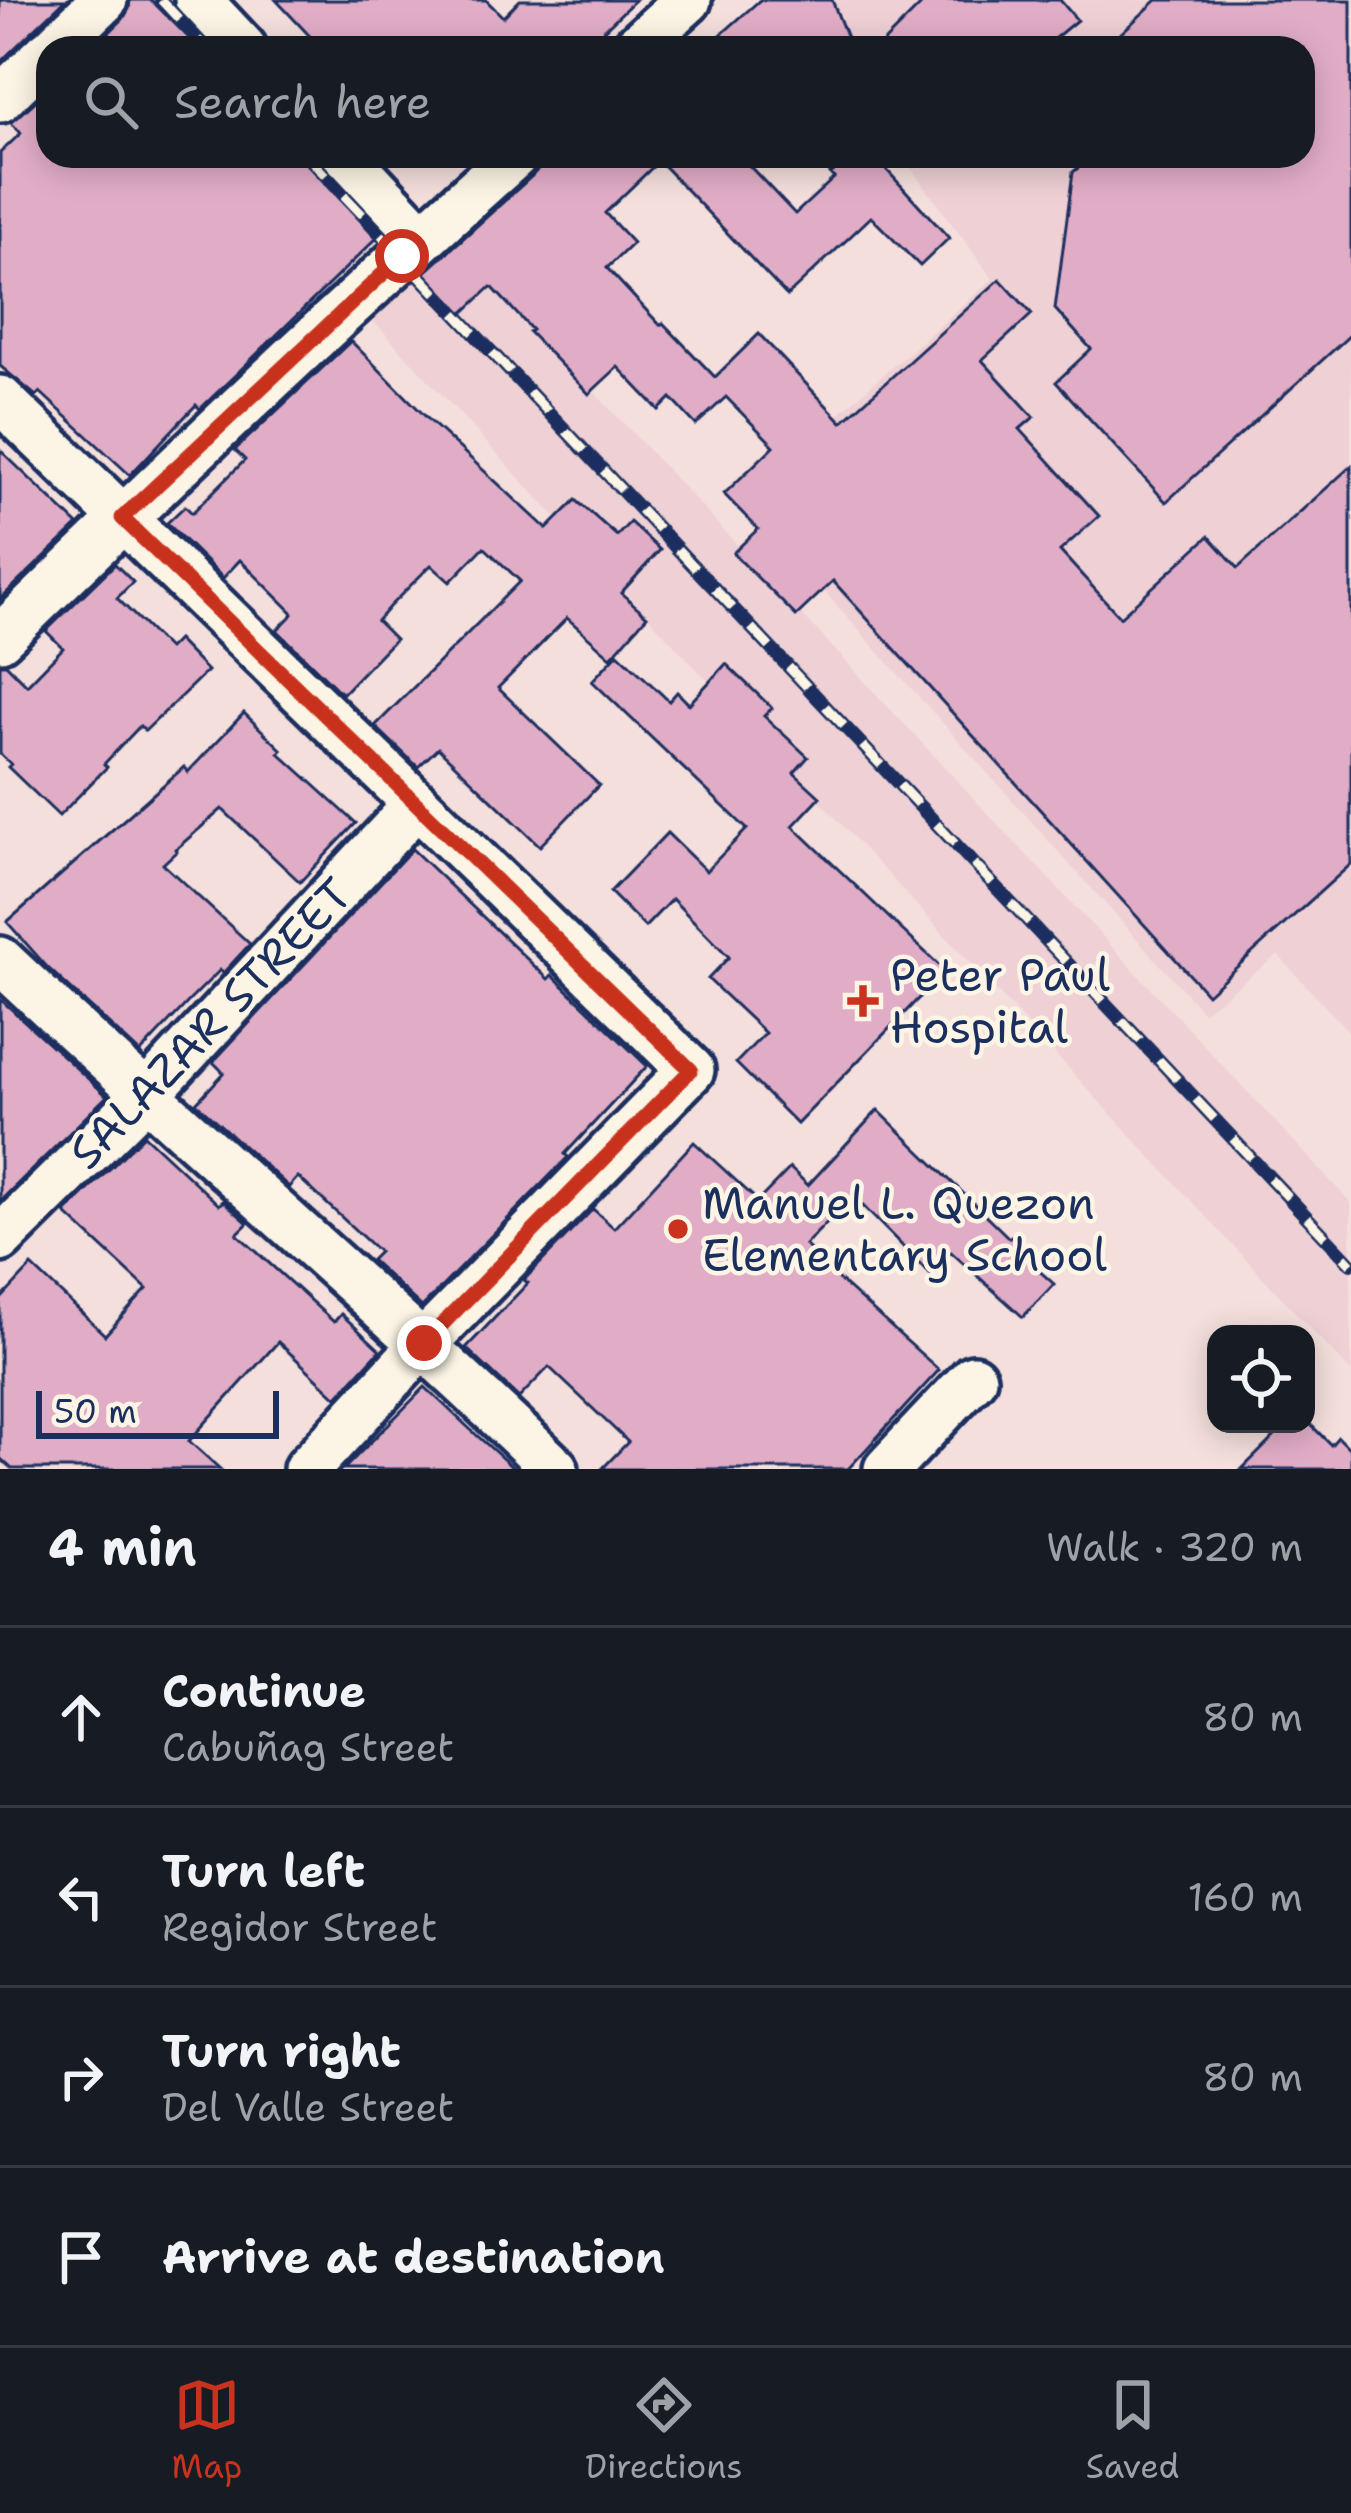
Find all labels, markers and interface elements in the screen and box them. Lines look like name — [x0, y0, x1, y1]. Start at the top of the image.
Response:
search box — [36, 36, 1315, 168]
icon: search — [78, 69, 144, 135]
text: Search here — [174, 72, 431, 132]
route start — [375, 229, 429, 283]
street label: SALAZAR STREET — [55, 864, 365, 1182]
place label: Peter Paul Hospital — [890, 945, 1110, 1057]
marker: Peter Paul Hospital — [847, 985, 879, 1017]
place label: Manuel L. Quezon Elementary School — [702, 1173, 1108, 1285]
marker: Manuel L. Quezon Elementary School — [665, 1216, 691, 1242]
route end — [397, 1316, 451, 1370]
map controls — [1207, 1325, 1315, 1433]
button: locate — [1207, 1325, 1315, 1433]
scale bar — [36, 1385, 279, 1438]
text: 50 m — [54, 1389, 137, 1434]
text: 4 min — [48, 1513, 197, 1581]
text: Walk · 320 m — [1046, 1521, 1303, 1573]
text: Continue — [162, 1661, 366, 1721]
icon: ahead — [48, 1684, 114, 1750]
text: 80 m — [1202, 1691, 1303, 1743]
text: Cabuñag Street — [162, 1721, 454, 1773]
text: Turn left — [162, 1841, 365, 1901]
icon: left — [48, 1864, 114, 1930]
text: 160 m — [1188, 1871, 1303, 1923]
text: Regidor Street — [162, 1901, 437, 1953]
text: Turn right — [162, 2021, 401, 2081]
icon: right — [48, 2044, 114, 2110]
text: 80 m — [1202, 2051, 1303, 2103]
text: Del Valle Street — [162, 2081, 454, 2133]
icon: arrive — [48, 2224, 114, 2290]
text: Arrive at destination — [162, 2227, 665, 2287]
tab: Map — [172, 2372, 242, 2489]
tab: Directions — [585, 2372, 743, 2489]
tab: Saved — [1086, 2372, 1179, 2489]

